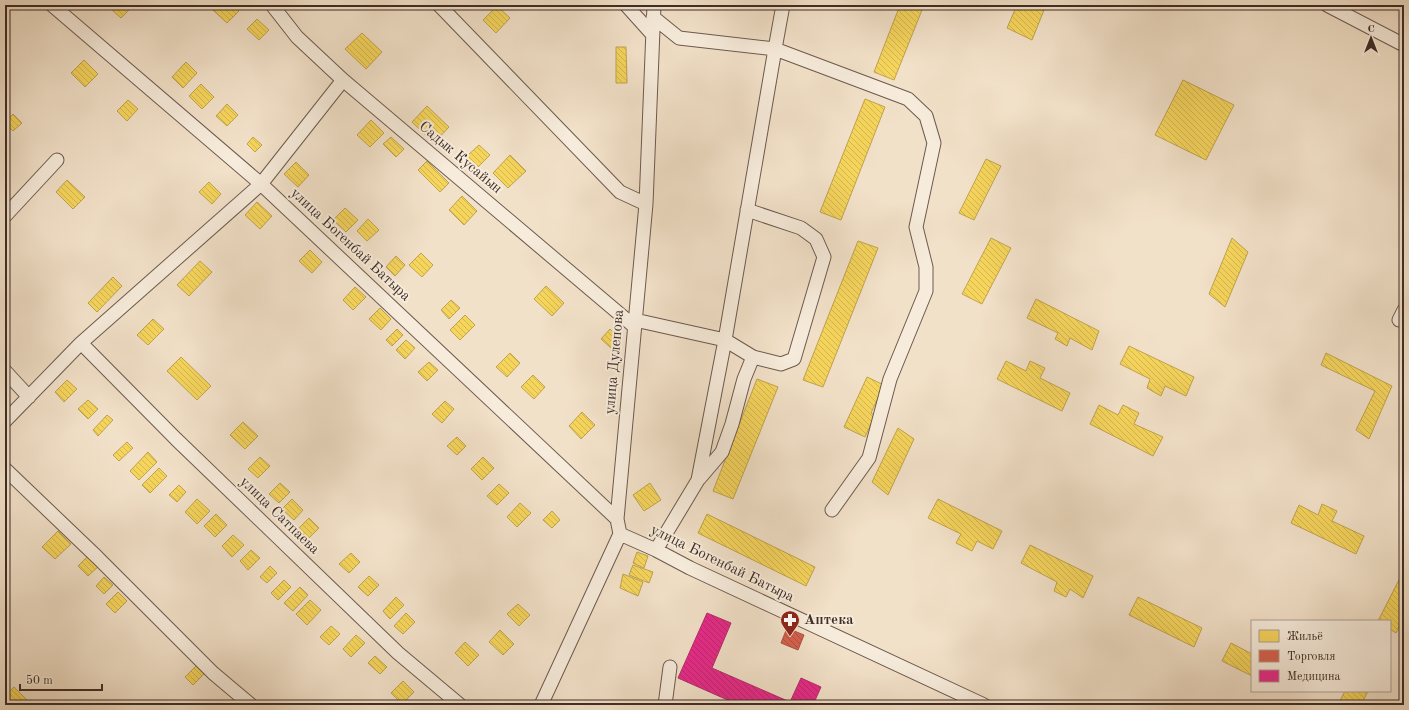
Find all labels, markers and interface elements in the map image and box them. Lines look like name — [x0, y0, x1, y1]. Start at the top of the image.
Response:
north arrow — [1351, 18, 1391, 58]
text: С — [1367, 24, 1375, 35]
street label: Садык Кусайын — [416, 119, 504, 197]
street label: улица Богенбай Батыра — [287, 186, 413, 305]
street label: улица Дулепова — [603, 308, 627, 415]
street label: улица Сатпаева — [236, 474, 322, 558]
street label: улица Богенбай Батыра — [648, 523, 797, 606]
pharmacy icon: Аптека — [779, 609, 801, 637]
place label: Аптека — [804, 613, 854, 628]
legend — [1251, 620, 1391, 692]
text: Жильё — [1287, 631, 1323, 643]
text: Торговля — [1287, 651, 1336, 663]
scale bar — [20, 666, 102, 692]
text: Медицина — [1287, 671, 1341, 683]
text: 50 m — [26, 674, 53, 687]

